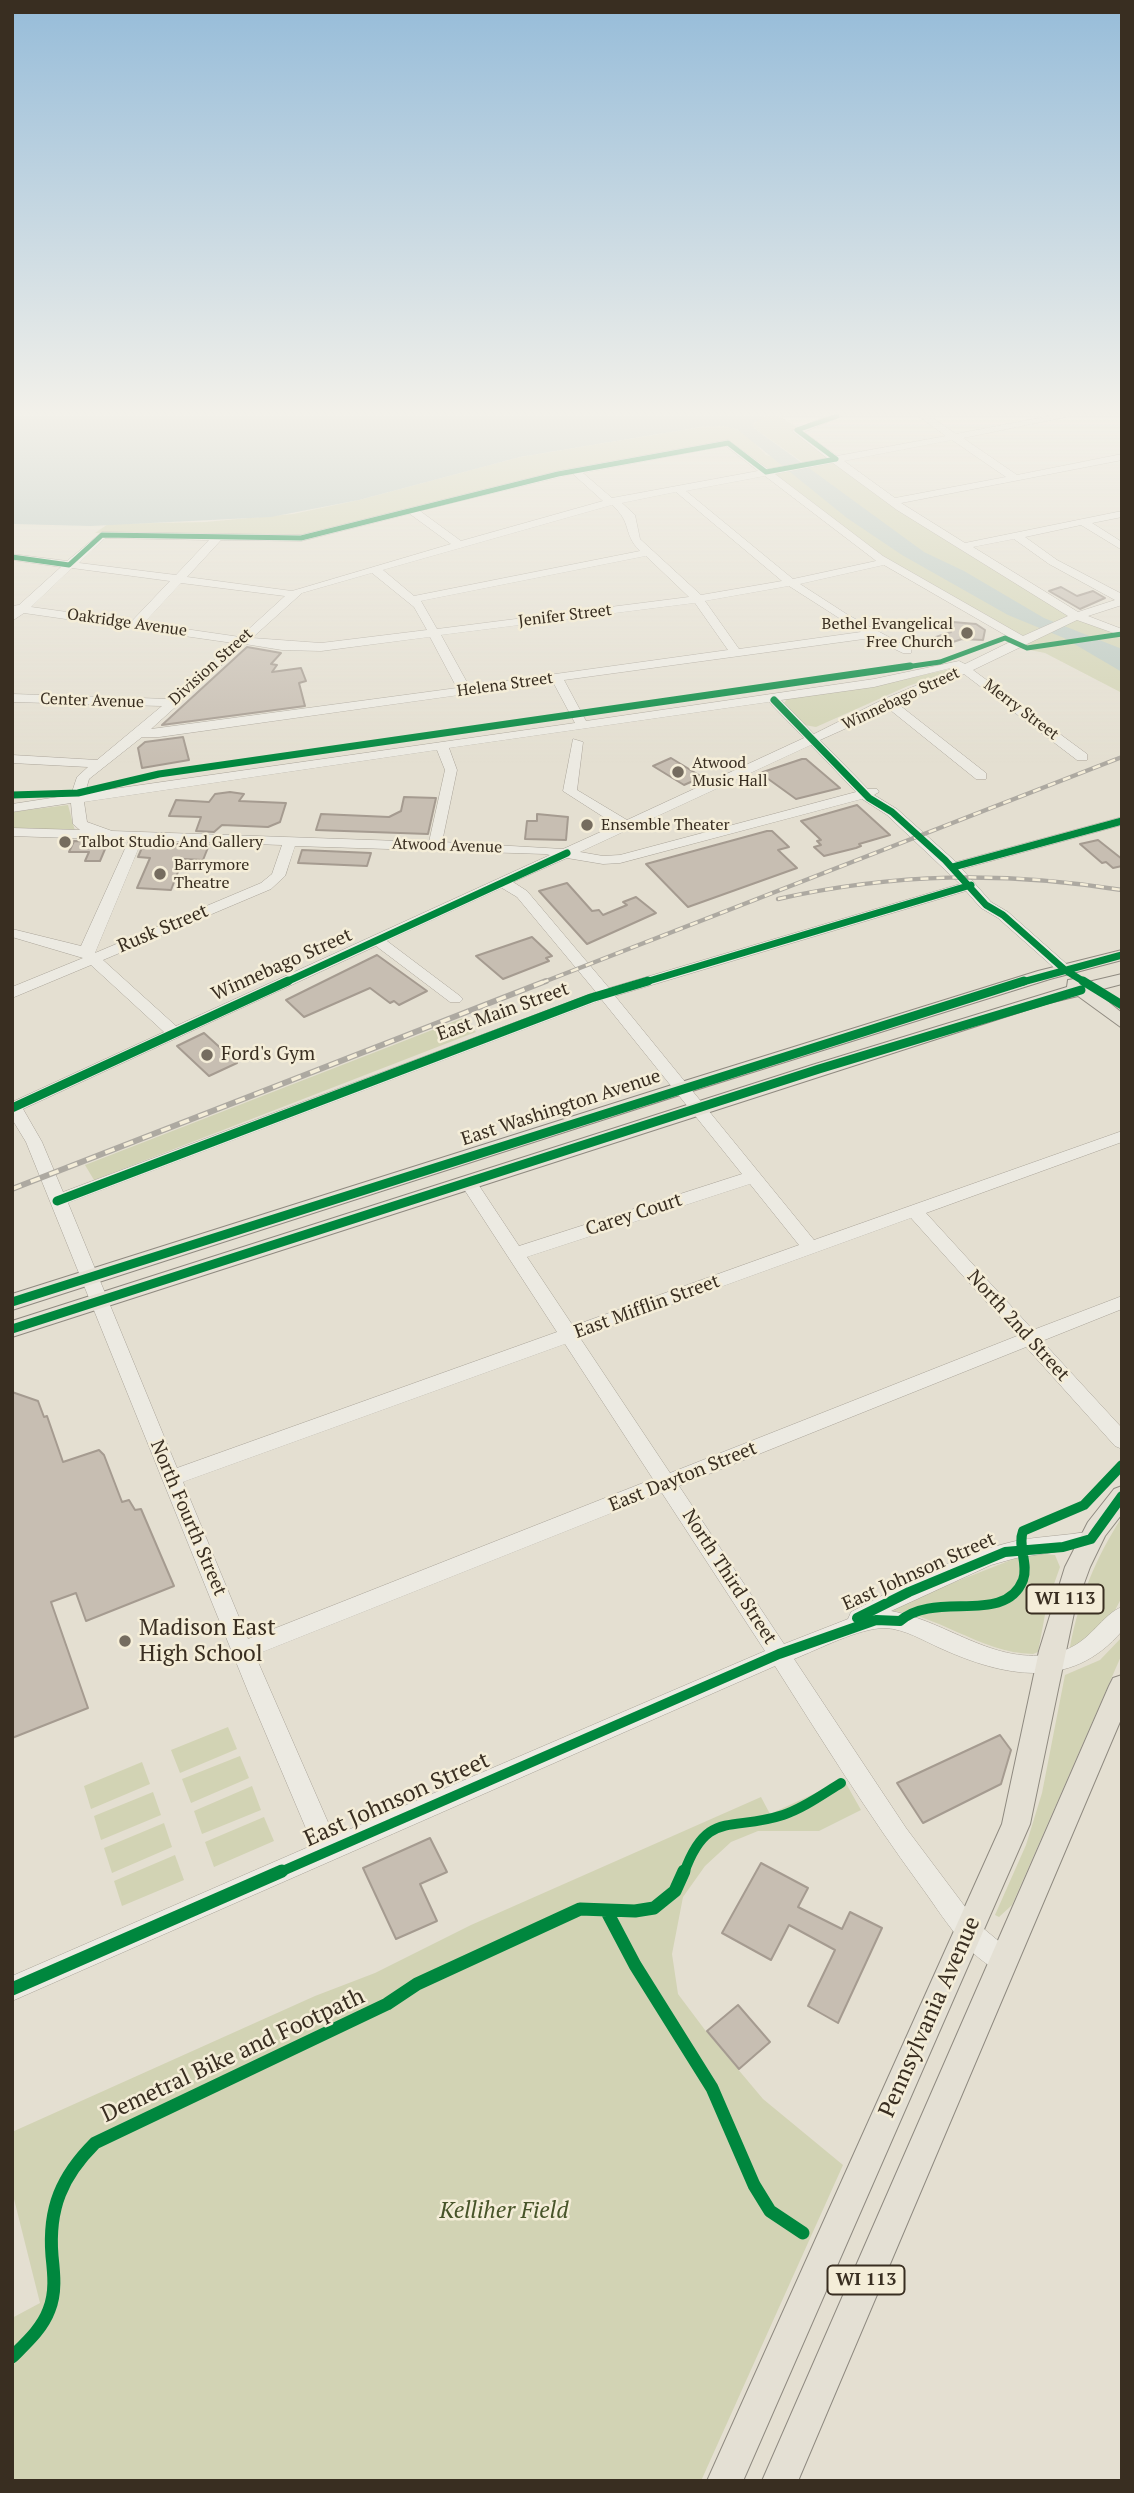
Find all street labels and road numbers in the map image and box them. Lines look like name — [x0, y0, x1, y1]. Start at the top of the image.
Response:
street label: Jenifer Street — [517, 601, 613, 631]
street label: Oakridge Avenue — [66, 605, 188, 641]
street label: Division Street — [165, 624, 257, 710]
street label: Winnebago Street — [839, 663, 963, 735]
street label: Helena Street — [456, 669, 554, 701]
street label: Merry Street — [980, 676, 1062, 744]
street label: Center Avenue — [40, 690, 144, 712]
street label: Atwood Avenue — [391, 834, 503, 858]
street label: Rusk Street — [114, 900, 212, 958]
street label: Winnebago Street — [208, 924, 356, 1006]
street label: East Main Street — [434, 978, 572, 1046]
street label: East Washington Avenue — [458, 1065, 664, 1151]
street label: Carey Court — [583, 1189, 685, 1241]
street label: North 2nd Street — [962, 1266, 1074, 1386]
street label: East Mifflin Street — [571, 1270, 723, 1344]
street label: North Fourth Street — [145, 1437, 231, 1599]
street label: East Dayton Street — [606, 1437, 760, 1517]
street label: North Third Street — [677, 1505, 781, 1649]
street label: East Johnson Street — [839, 1528, 999, 1616]
road number: WI 113 — [1026, 1584, 1104, 1614]
street label: East Johnson Street — [300, 1747, 494, 1853]
street label: Pennsylvania Avenue — [873, 1912, 987, 2122]
street label: Demetral Bike and Footpath — [97, 1983, 369, 2129]
road number: WI 113 — [828, 2266, 904, 2294]

